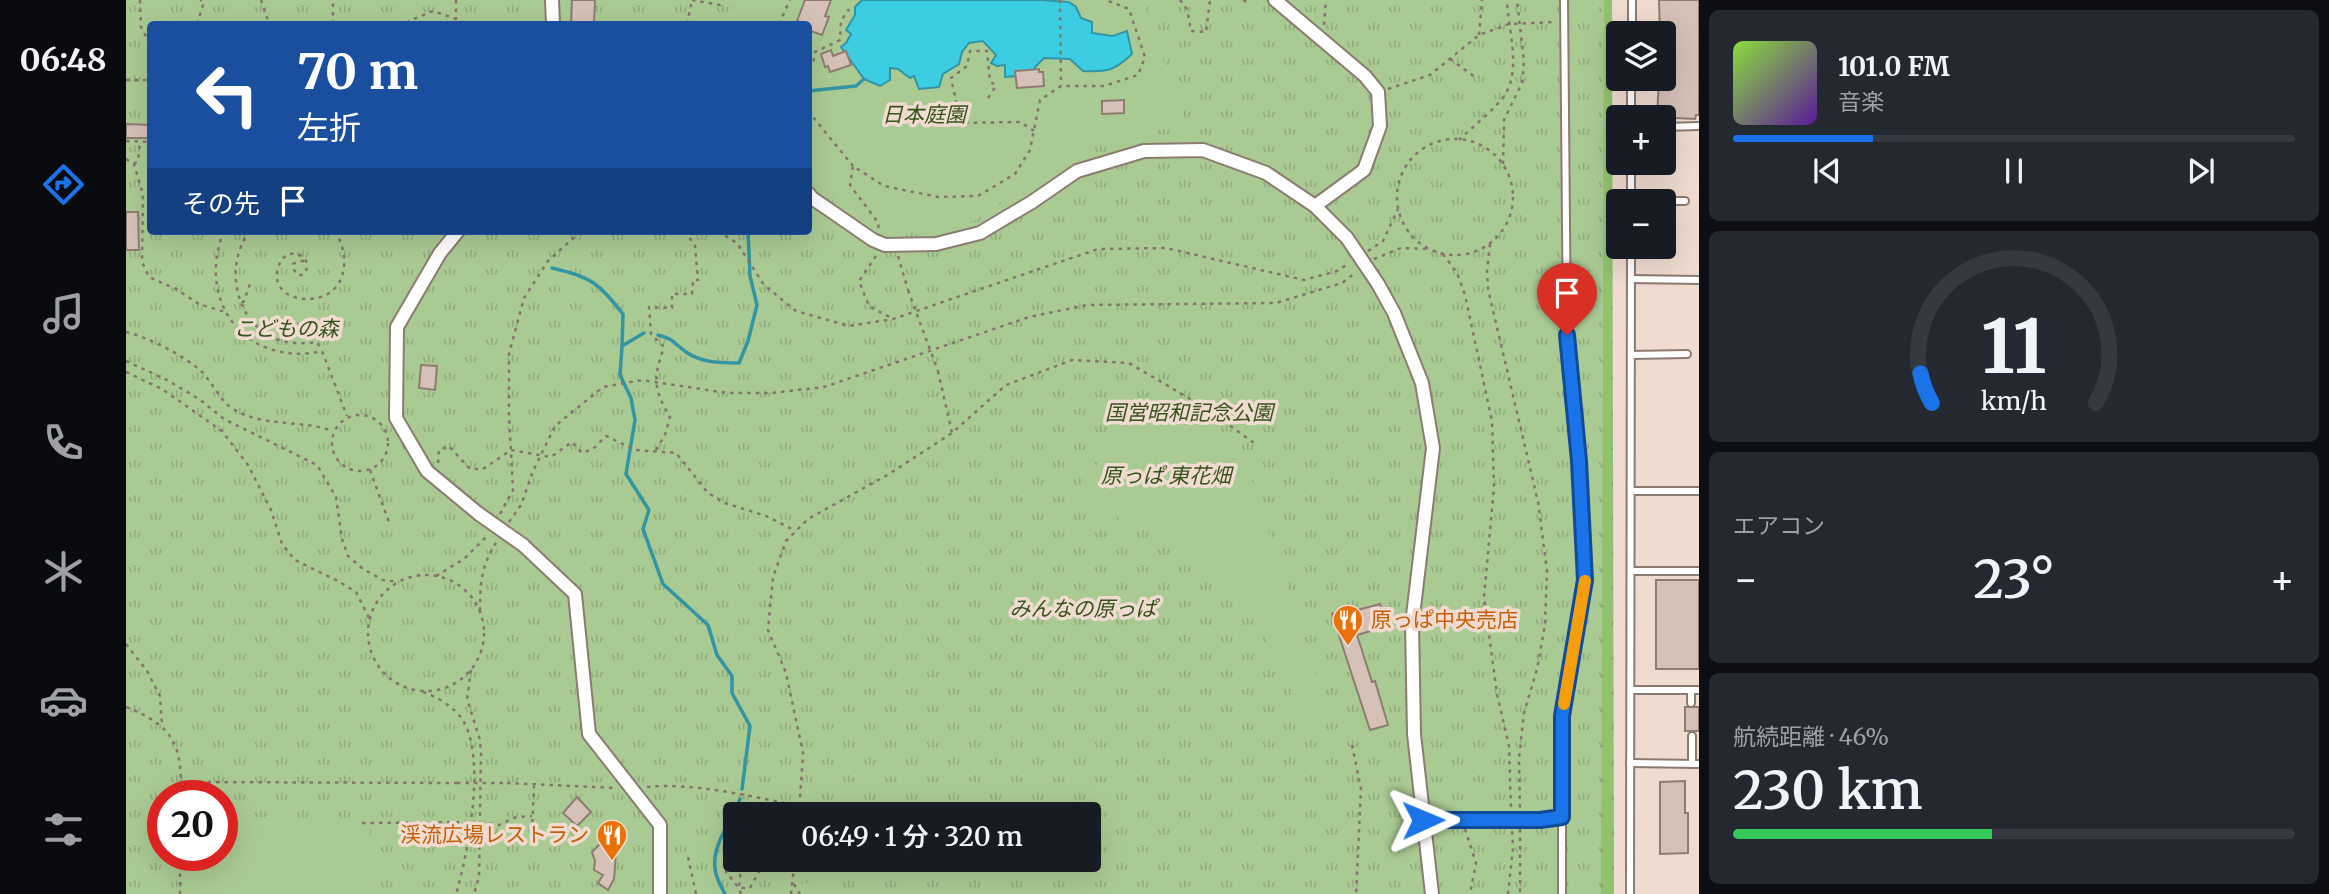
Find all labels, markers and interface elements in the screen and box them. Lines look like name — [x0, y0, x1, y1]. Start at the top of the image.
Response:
map controls — [1606, 21, 1676, 259]
button: layers — [1606, 21, 1676, 91]
text: 06:48 — [19, 40, 107, 80]
text: 70 m — [297, 41, 418, 102]
icon: left — [182, 49, 273, 140]
text: 101.0 FM — [1838, 50, 1950, 83]
text: 音楽 — [1838, 87, 1884, 116]
park label: 日本庭園 — [882, 101, 969, 128]
button: + — [1606, 105, 1676, 175]
text: 左折 — [297, 108, 361, 148]
icon: previous — [1808, 152, 1846, 190]
icon: pause — [1995, 152, 2033, 190]
icon: next — [2182, 152, 2220, 190]
icon: directions — [39, 160, 88, 209]
icon: arrive — [274, 182, 312, 220]
text: その先 — [182, 187, 260, 220]
button: − — [1606, 189, 1676, 259]
pin — [1537, 263, 1597, 335]
icon: arrive — [1548, 274, 1586, 312]
icon: music — [39, 289, 88, 338]
text: 11 — [1981, 301, 2047, 393]
park label: こどもの森 — [234, 315, 340, 342]
text: km/h — [1981, 384, 2047, 416]
park label: 国営昭和記念公園 — [1105, 399, 1276, 426]
icon: phone — [39, 418, 88, 467]
park label: 原っぱ 東花畑 — [1101, 462, 1234, 489]
text: エアコン — [1733, 511, 1825, 540]
icon: climate — [39, 547, 88, 596]
text: 23° — [1973, 547, 2055, 612]
text: − — [1733, 556, 1758, 603]
text: + — [2270, 556, 2295, 603]
park label: みんなの原っぱ — [1010, 595, 1160, 622]
restaurant icon: 原っぱ中央売店 — [1331, 603, 1365, 647]
place label: 原っぱ中央売店 — [1371, 606, 1518, 633]
icon: car — [39, 676, 88, 725]
text: 航続距離 · 46% — [1733, 722, 1889, 751]
text: 230 km — [1733, 758, 1923, 823]
speed limit sign: 20 — [147, 780, 238, 871]
position arrow — [1386, 783, 1460, 857]
icon: filters — [39, 805, 88, 854]
restaurant icon: 渓流広場レストラン — [595, 818, 629, 862]
text: 06:49 · 1 分 · 320 m — [801, 820, 1023, 853]
place label: 渓流広場レストラン — [400, 821, 589, 848]

